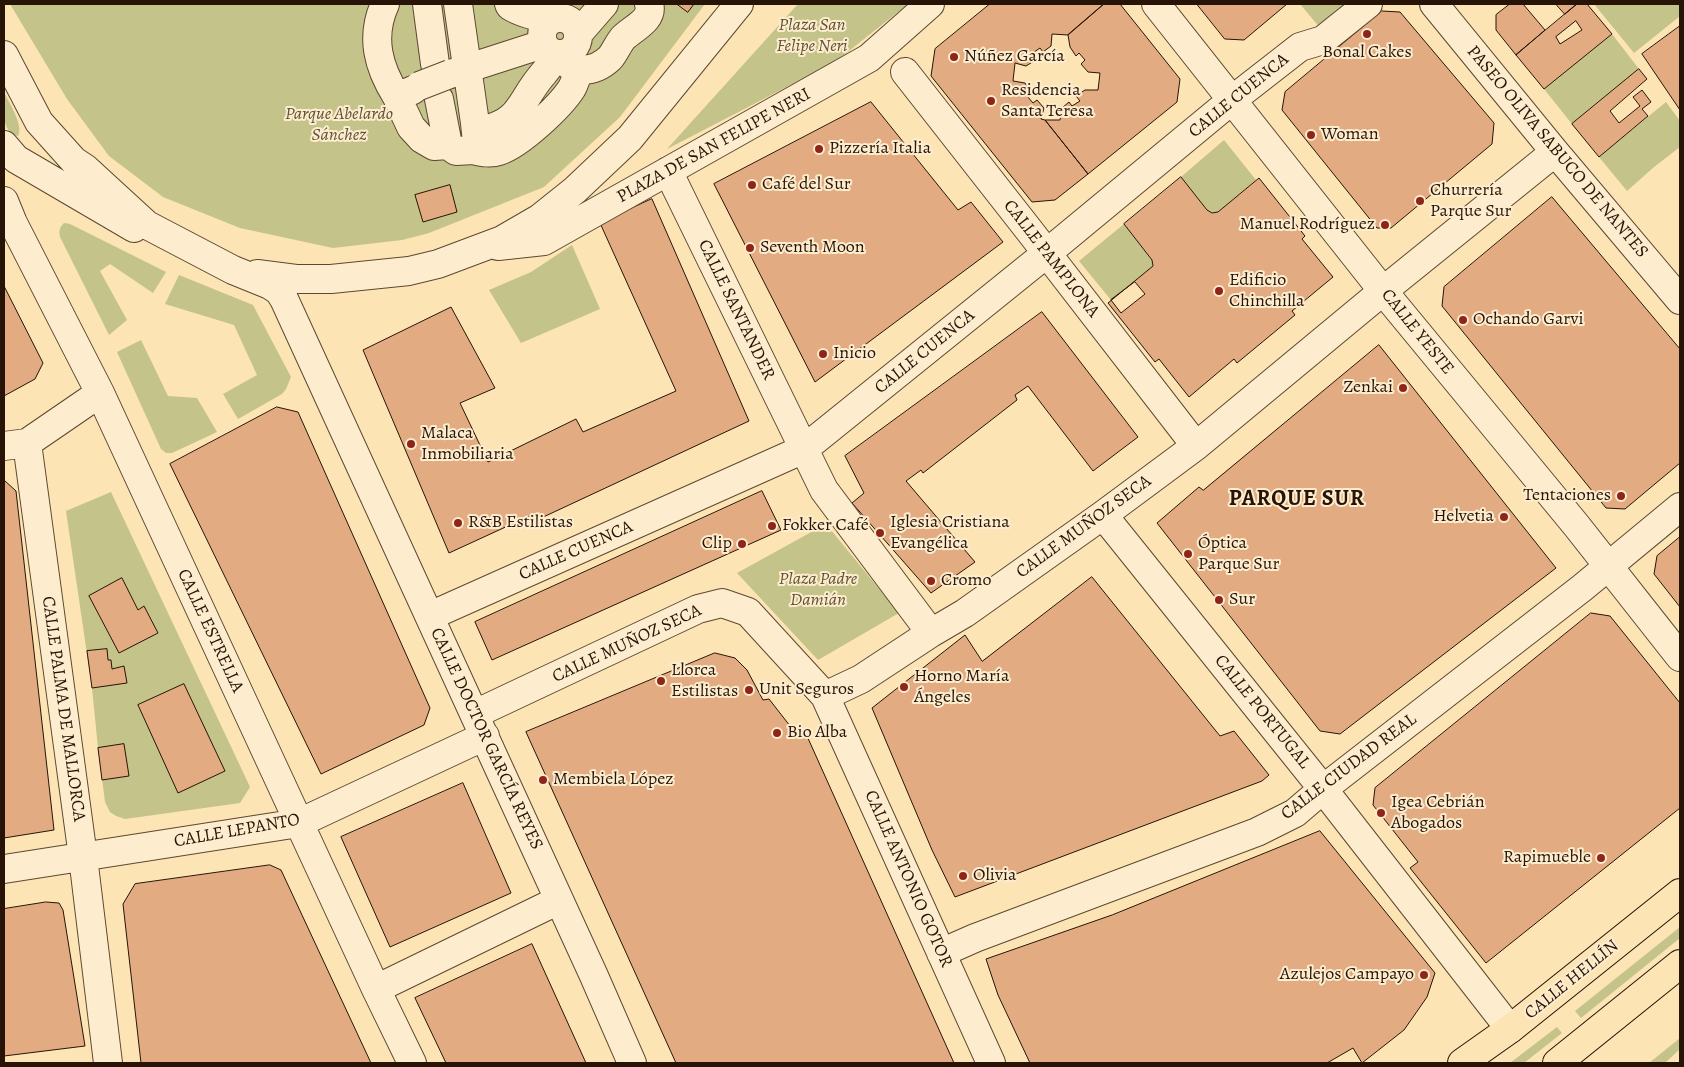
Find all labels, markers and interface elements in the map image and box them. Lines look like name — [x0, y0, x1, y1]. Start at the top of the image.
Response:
park label: Plaza San Felipe Neri — [776, 15, 848, 58]
marker: Bonal Cakes — [1361, 28, 1373, 40]
street label: PASEO OLIVA SABUCO DE NANTES — [1462, 41, 1652, 263]
place label: Bonal Cakes — [1322, 42, 1412, 64]
place label: Núñez García — [964, 46, 1065, 68]
street label: CALLE CUENCA — [1185, 49, 1293, 143]
marker: Núñez García — [948, 51, 960, 63]
place label: Residencia Santa Teresa — [1001, 80, 1094, 122]
street label: PLAZA DE SAN FELIPE NERI — [613, 84, 815, 208]
marker: Residencia Santa Teresa — [985, 95, 997, 107]
park label: Parque Abelardo Sánchez — [285, 104, 393, 146]
place label: Woman — [1321, 124, 1379, 146]
marker: Woman — [1305, 129, 1317, 141]
place label: Pizzería Italia — [829, 138, 931, 160]
marker: Pizzería Italia — [813, 143, 825, 155]
place label: Café del Sur — [762, 174, 851, 196]
marker: Café del Sur — [746, 179, 758, 191]
place label: Churrería Parque Sur — [1430, 180, 1511, 222]
marker: Churrería Parque Sur — [1414, 195, 1426, 207]
street label: CALLE PAMPLONA — [998, 196, 1104, 322]
place label: Manuel Rodríguez — [1240, 214, 1375, 236]
marker: Manuel Rodríguez — [1379, 219, 1391, 231]
street label: CALLE SANTANDER — [693, 236, 779, 384]
place label: Seventh Moon — [760, 237, 865, 259]
marker: Seventh Moon — [744, 242, 756, 254]
place label: Edificio Chinchilla — [1229, 270, 1304, 312]
marker: Edificio Chinchilla — [1213, 285, 1225, 297]
street label: CALLE YESTE — [1376, 285, 1458, 379]
street label: CALLE CUENCA — [871, 305, 979, 399]
place label: Ochando Garvi — [1473, 309, 1584, 331]
marker: Ochando Garvi — [1457, 314, 1469, 326]
place label: Inicio — [833, 343, 876, 365]
marker: Inicio — [817, 348, 829, 360]
place label: Zenkai — [1343, 377, 1393, 399]
marker: Zenkai — [1397, 382, 1409, 394]
place label: Malaca Inmobiliaria — [421, 423, 514, 466]
marker: Malaca Inmobiliaria — [405, 438, 417, 450]
street label: CALLE MUÑOZ SECA — [1012, 471, 1156, 583]
place label: Tentaciones — [1523, 485, 1611, 507]
district label: PARQUE SUR — [1228, 487, 1366, 513]
marker: Tentaciones — [1615, 490, 1627, 502]
place label: Helvetia — [1433, 506, 1494, 528]
marker: Helvetia — [1498, 511, 1510, 523]
place label: R&B Estilistas — [468, 512, 573, 534]
place label: Iglesia Cristiana Evangélica — [890, 512, 1010, 554]
place label: Fokker Café — [782, 515, 869, 537]
street label: CALLE CUENCA — [516, 516, 636, 586]
marker: R&B Estilistas — [452, 517, 464, 529]
marker: Fokker Café — [766, 520, 778, 532]
marker: Iglesia Cristiana Evangélica — [874, 527, 886, 539]
place label: Clip — [702, 533, 732, 555]
place label: Óptica Parque Sur — [1198, 533, 1279, 576]
marker: Clip — [736, 538, 748, 550]
marker: Óptica Parque Sur — [1182, 548, 1194, 560]
street label: CALLE ESTRELLA — [172, 566, 248, 696]
park label: Plaza Padre Damián — [779, 569, 857, 612]
place label: Cromo — [941, 570, 992, 592]
marker: Cromo — [925, 575, 937, 587]
place label: Sur — [1229, 589, 1255, 611]
marker: Sur — [1213, 594, 1225, 606]
street label: CALLE PALMA DE MALLORCA — [36, 595, 90, 823]
street label: CALLE MUÑOZ SECA — [549, 600, 705, 688]
street label: CALLE DOCTOR GARCÍA REYES — [425, 625, 547, 853]
street label: CALLE PORTUGAL — [1209, 651, 1315, 773]
place label: Llorca Estilistas — [671, 660, 738, 702]
place label: Horno María Ángeles — [914, 666, 1009, 709]
marker: Llorca Estilistas — [655, 675, 667, 687]
place label: Unit Seguros — [759, 679, 854, 701]
marker: Horno María Ángeles — [898, 681, 910, 693]
marker: Unit Seguros — [743, 684, 755, 696]
street label: CALLE CIUDAD REAL — [1277, 709, 1421, 825]
place label: Bio Alba — [787, 722, 847, 744]
marker: Bio Alba — [771, 727, 783, 739]
place label: Membiela López — [553, 769, 673, 791]
marker: Membiela López — [537, 774, 549, 786]
street label: CALLE ANTONIO GOTOR — [859, 787, 957, 971]
place label: Igea Cebrián Abogados — [1391, 792, 1485, 834]
marker: Igea Cebrián Abogados — [1375, 807, 1387, 819]
street label: CALLE LEPANTO — [172, 809, 302, 853]
place label: Rapimueble — [1503, 847, 1591, 869]
marker: Rapimueble — [1595, 852, 1607, 864]
place label: Olivia — [973, 865, 1016, 887]
marker: Olivia — [957, 870, 969, 882]
street label: CALLE HELLÍN — [1521, 936, 1623, 1024]
place label: Azulejos Campayo — [1280, 964, 1414, 986]
marker: Azulejos Campayo — [1418, 969, 1430, 981]

